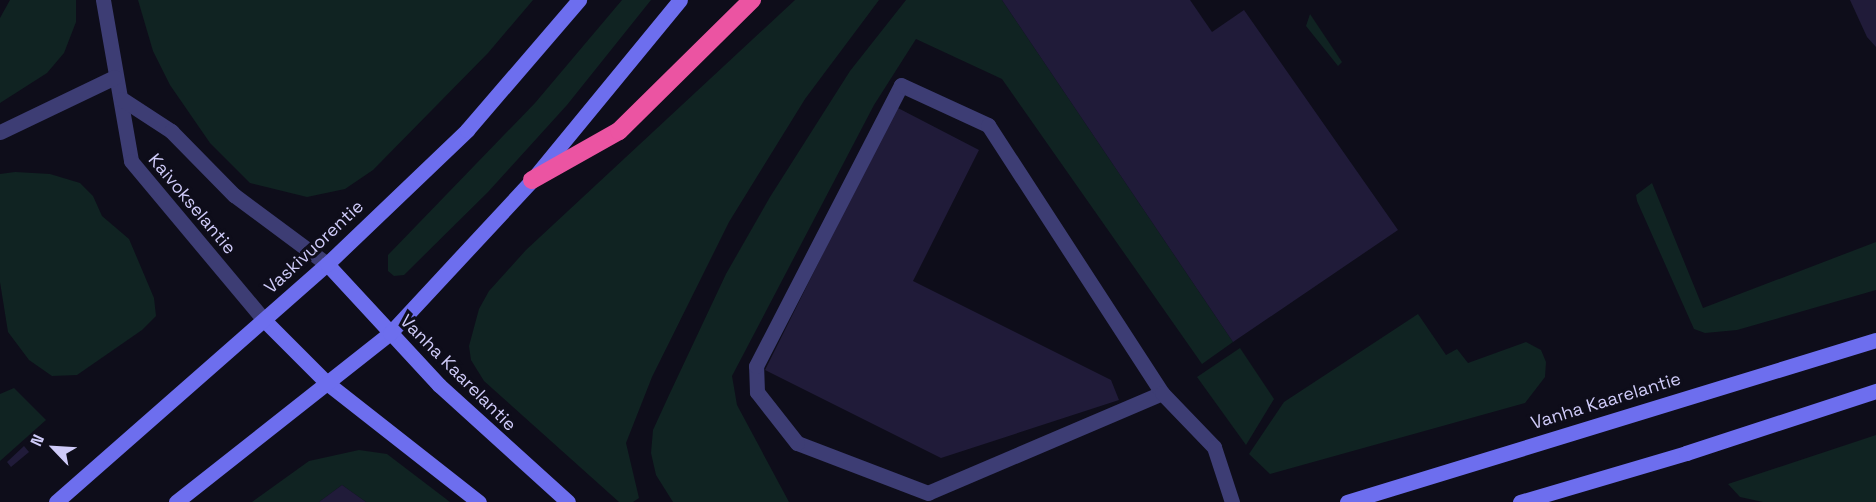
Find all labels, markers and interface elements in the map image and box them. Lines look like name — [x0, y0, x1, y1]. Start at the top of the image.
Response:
street label: Kaivokselantie — [144, 149, 240, 259]
street label: Vaskivuorentie — [260, 196, 368, 298]
street label: Vanha Kaarelantie — [395, 310, 521, 436]
street label: Vanha Kaarelantie — [1528, 368, 1684, 434]
north arrow — [24, 418, 84, 478]
text: N — [25, 431, 49, 449]

